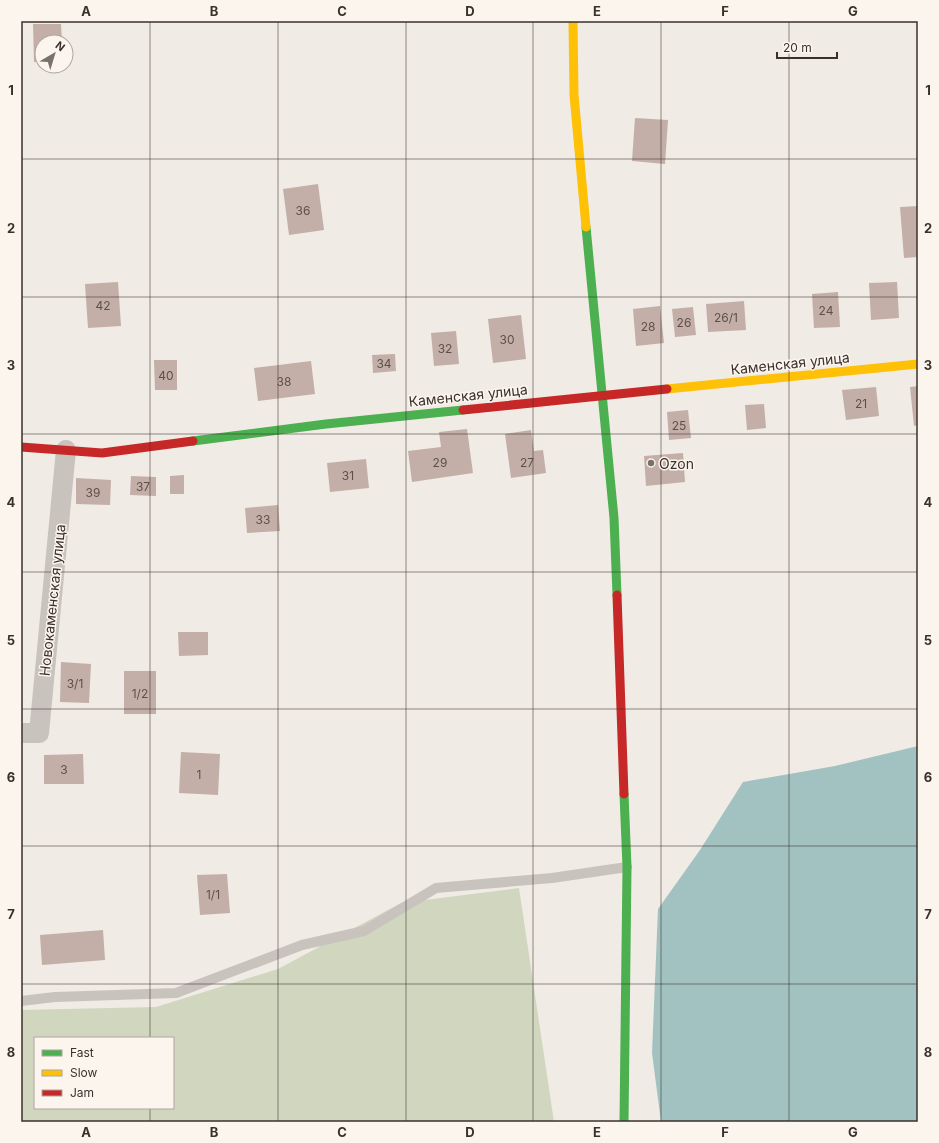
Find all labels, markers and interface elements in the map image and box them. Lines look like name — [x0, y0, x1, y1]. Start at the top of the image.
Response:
text: A — [81, 3, 91, 19]
text: B — [210, 3, 219, 19]
text: C — [337, 3, 347, 19]
text: D — [465, 3, 475, 19]
text: E — [593, 3, 601, 19]
text: F — [721, 3, 729, 19]
text: G — [848, 3, 858, 19]
north arrow — [34, 34, 74, 74]
scale bar — [777, 34, 837, 60]
text: N — [53, 38, 68, 54]
text: 20 m — [783, 40, 812, 55]
text: 1 — [8, 82, 14, 98]
text: 1 — [925, 82, 931, 98]
house number: 36 — [296, 203, 310, 218]
text: 2 — [7, 220, 15, 236]
text: 2 — [924, 220, 932, 236]
house number: 42 — [95, 298, 111, 313]
house number: 24 — [819, 303, 834, 318]
house number: 26/1 — [714, 310, 738, 325]
house number: 26 — [677, 315, 691, 330]
house number: 28 — [641, 319, 655, 334]
house number: 30 — [500, 332, 514, 347]
house number: 32 — [438, 341, 452, 356]
street label: Каменская улица — [730, 348, 850, 378]
house number: 34 — [376, 356, 392, 371]
text: 3 — [7, 357, 15, 373]
text: 3 — [924, 357, 932, 373]
house number: 40 — [158, 368, 174, 383]
house number: 38 — [277, 374, 291, 389]
street label: Каменская улица — [408, 380, 528, 410]
house number: 21 — [855, 396, 867, 411]
house number: 25 — [672, 418, 686, 433]
house number: 29 — [433, 455, 447, 470]
house number: 27 — [520, 455, 534, 470]
place label: Ozon — [659, 455, 694, 472]
marker: Ozon — [646, 458, 656, 468]
house number: 31 — [342, 468, 354, 483]
house number: 37 — [136, 479, 150, 494]
house number: 39 — [86, 485, 100, 500]
text: 4 — [7, 494, 16, 510]
text: 4 — [924, 494, 933, 510]
house number: 33 — [256, 512, 270, 527]
street label: Новокаменская улица — [36, 523, 68, 677]
text: 5 — [7, 632, 15, 648]
text: 5 — [924, 632, 932, 648]
house number: 3/1 — [67, 676, 83, 691]
house number: 1/2 — [132, 686, 148, 701]
house number: 3 — [60, 762, 68, 777]
house number: 1 — [197, 767, 201, 782]
text: 6 — [7, 769, 15, 785]
text: 6 — [924, 769, 932, 785]
house number: 1/1 — [206, 887, 220, 902]
text: 7 — [7, 906, 15, 922]
text: 7 — [924, 906, 932, 922]
legend — [34, 1037, 174, 1109]
text: 8 — [7, 1044, 15, 1060]
text: 8 — [924, 1044, 932, 1060]
text: Fast — [70, 1045, 94, 1060]
text: Slow — [70, 1065, 98, 1080]
text: Jam — [70, 1085, 94, 1100]
text: A — [81, 1124, 91, 1140]
text: B — [210, 1124, 219, 1140]
text: C — [337, 1124, 347, 1140]
text: D — [465, 1124, 475, 1140]
text: E — [593, 1124, 601, 1140]
text: F — [721, 1124, 729, 1140]
text: G — [848, 1124, 858, 1140]

